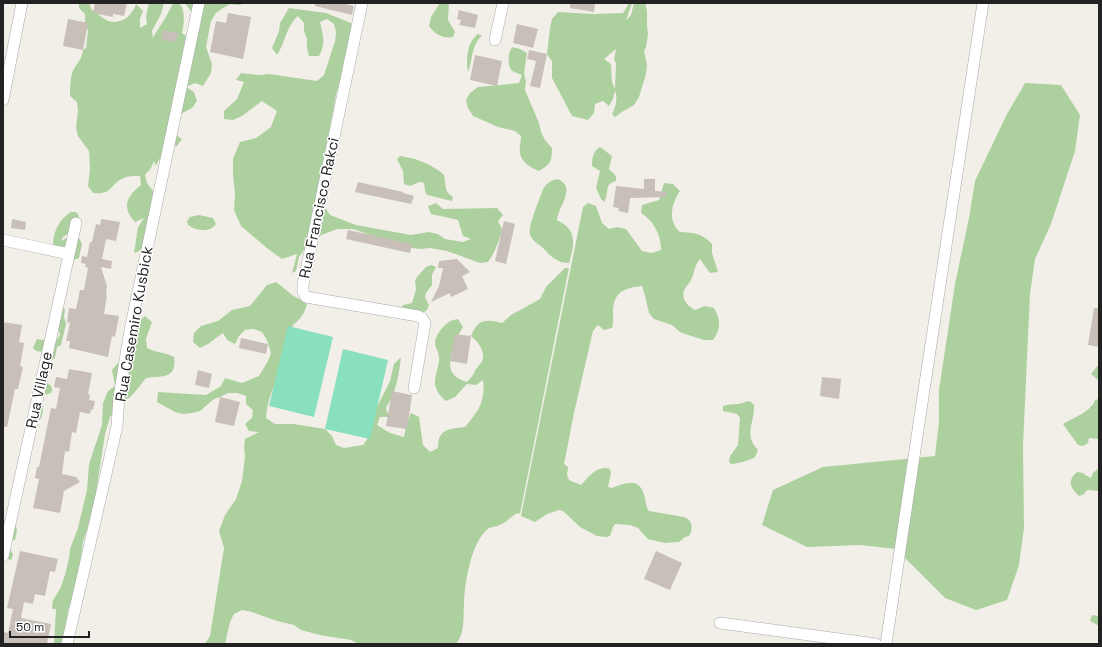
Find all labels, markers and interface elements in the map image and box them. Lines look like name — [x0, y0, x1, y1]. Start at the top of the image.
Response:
street label: Rua Francisco Rakci — [294, 136, 343, 280]
street label: Rua Casemiro Kusbick — [110, 245, 157, 403]
street label: Rua Village — [21, 350, 56, 430]
scale bar — [10, 613, 89, 639]
text: 50 m — [16, 619, 44, 635]

